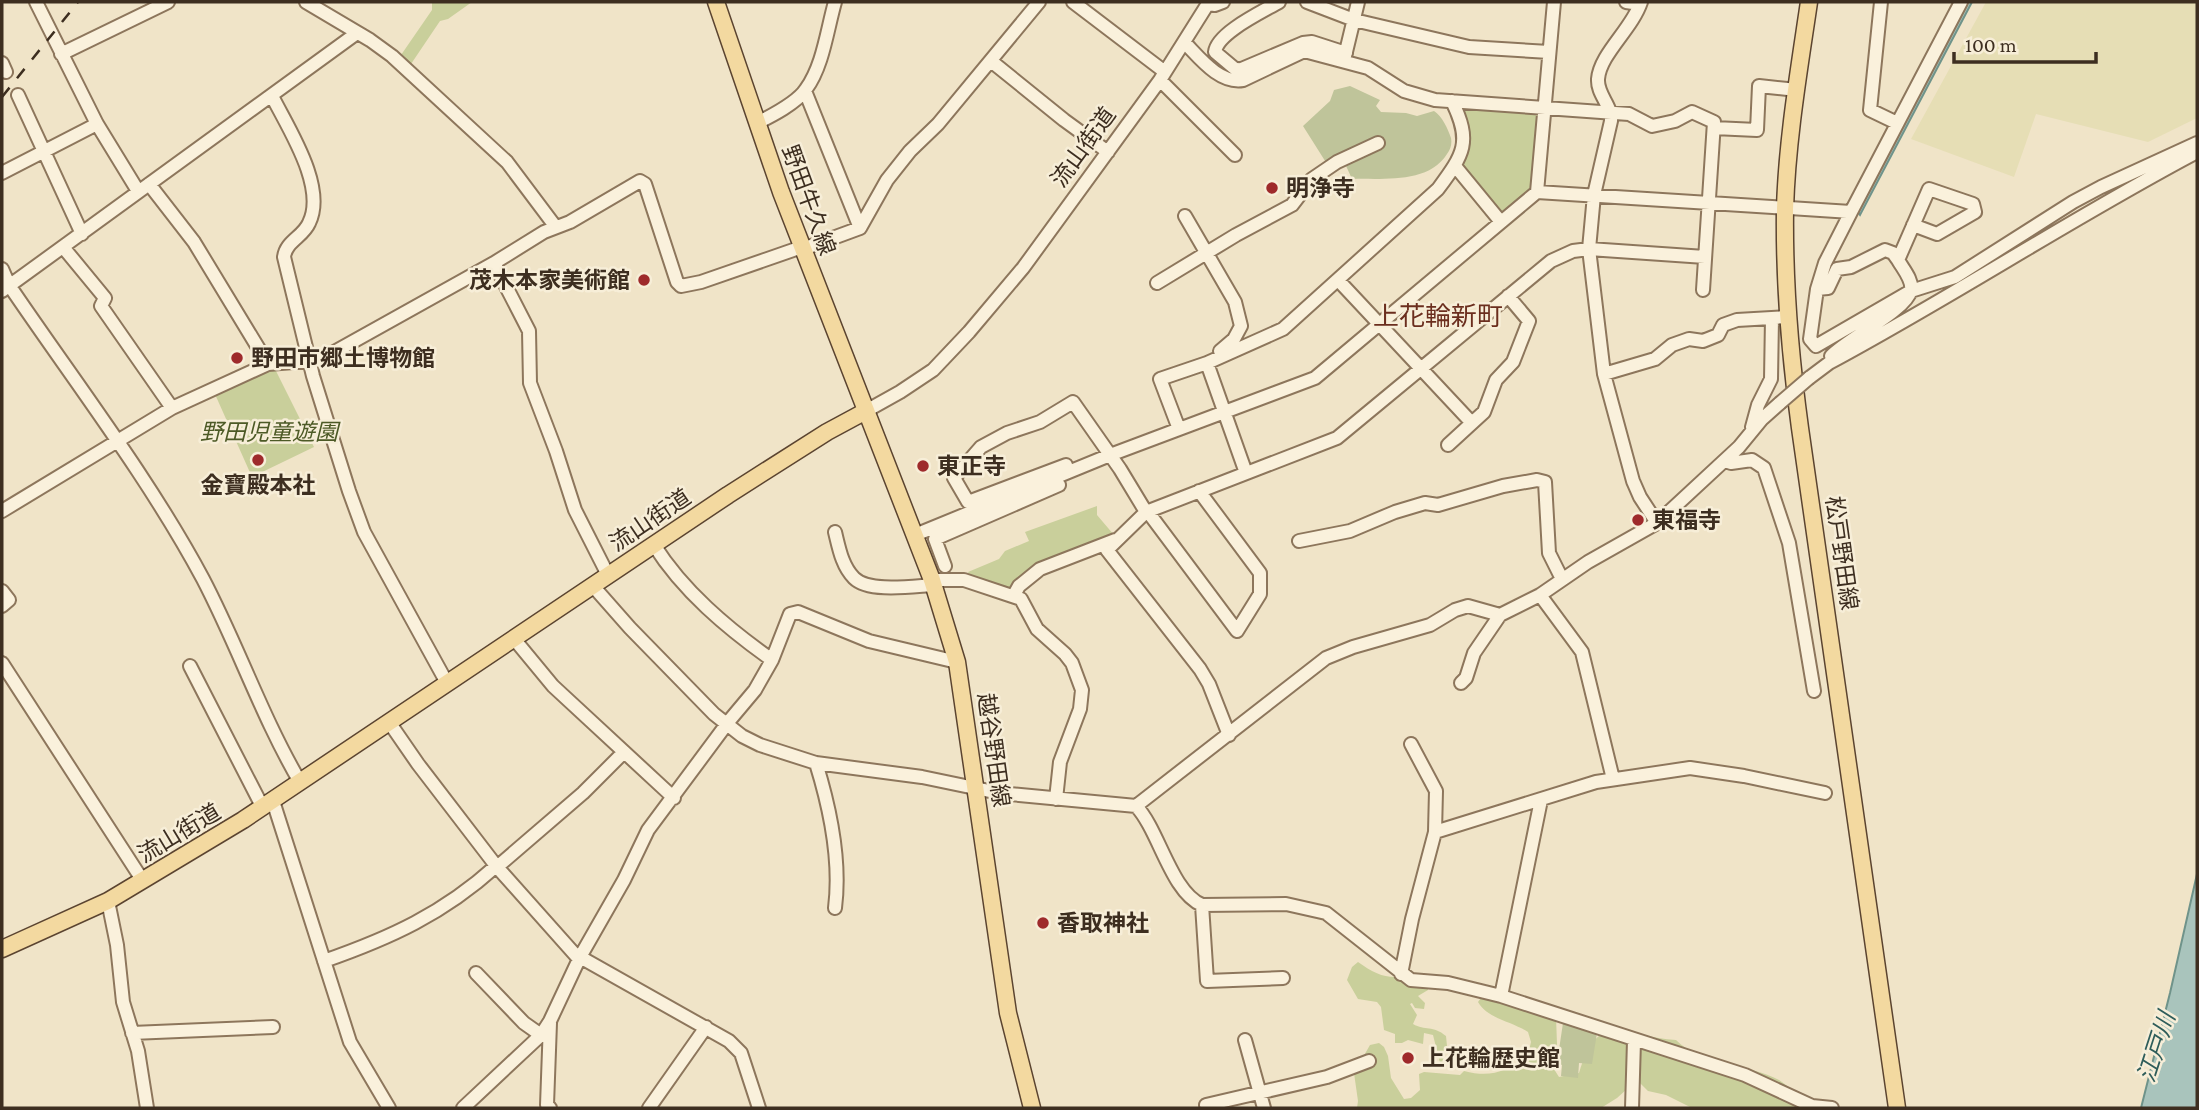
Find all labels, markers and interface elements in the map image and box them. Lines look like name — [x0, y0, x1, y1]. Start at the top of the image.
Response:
scale bar — [1954, 21, 2096, 65]
text: 100 m — [1965, 33, 2017, 57]
street label: 流山街道 — [1045, 102, 1121, 192]
street label: 野田牛久線 — [777, 142, 841, 258]
place label: 明浄寺 — [1286, 175, 1355, 201]
marker: 明浄寺 — [1264, 180, 1280, 196]
place label: 茂木本家美術館 — [469, 267, 630, 293]
marker: 茂木本家美術館 — [636, 272, 652, 288]
district label: 上花輪新町 — [1373, 302, 1503, 331]
place label: 野田市郷土博物館 — [251, 345, 435, 371]
marker: 野田市郷土博物館 — [229, 350, 245, 366]
park label: 野田児童遊園 — [200, 419, 341, 445]
marker: 金寶殿本社 — [250, 452, 266, 468]
place label: 東正寺 — [937, 453, 1006, 479]
marker: 東正寺 — [915, 458, 931, 474]
place label: 金寶殿本社 — [201, 472, 316, 498]
street label: 流山街道 — [605, 483, 695, 557]
street label: 松戸野田線 — [1821, 494, 1863, 612]
place label: 東福寺 — [1652, 507, 1721, 533]
marker: 東福寺 — [1630, 512, 1646, 528]
street label: 越谷野田線 — [973, 691, 1015, 809]
street label: 流山街道 — [133, 798, 225, 868]
place label: 香取神社 — [1057, 910, 1149, 936]
marker: 香取神社 — [1035, 915, 1051, 931]
water label: 江戸川 — [2132, 1006, 2181, 1085]
place label: 上花輪歴史館 — [1422, 1045, 1560, 1071]
marker: 上花輪歴史館 — [1400, 1050, 1416, 1066]

